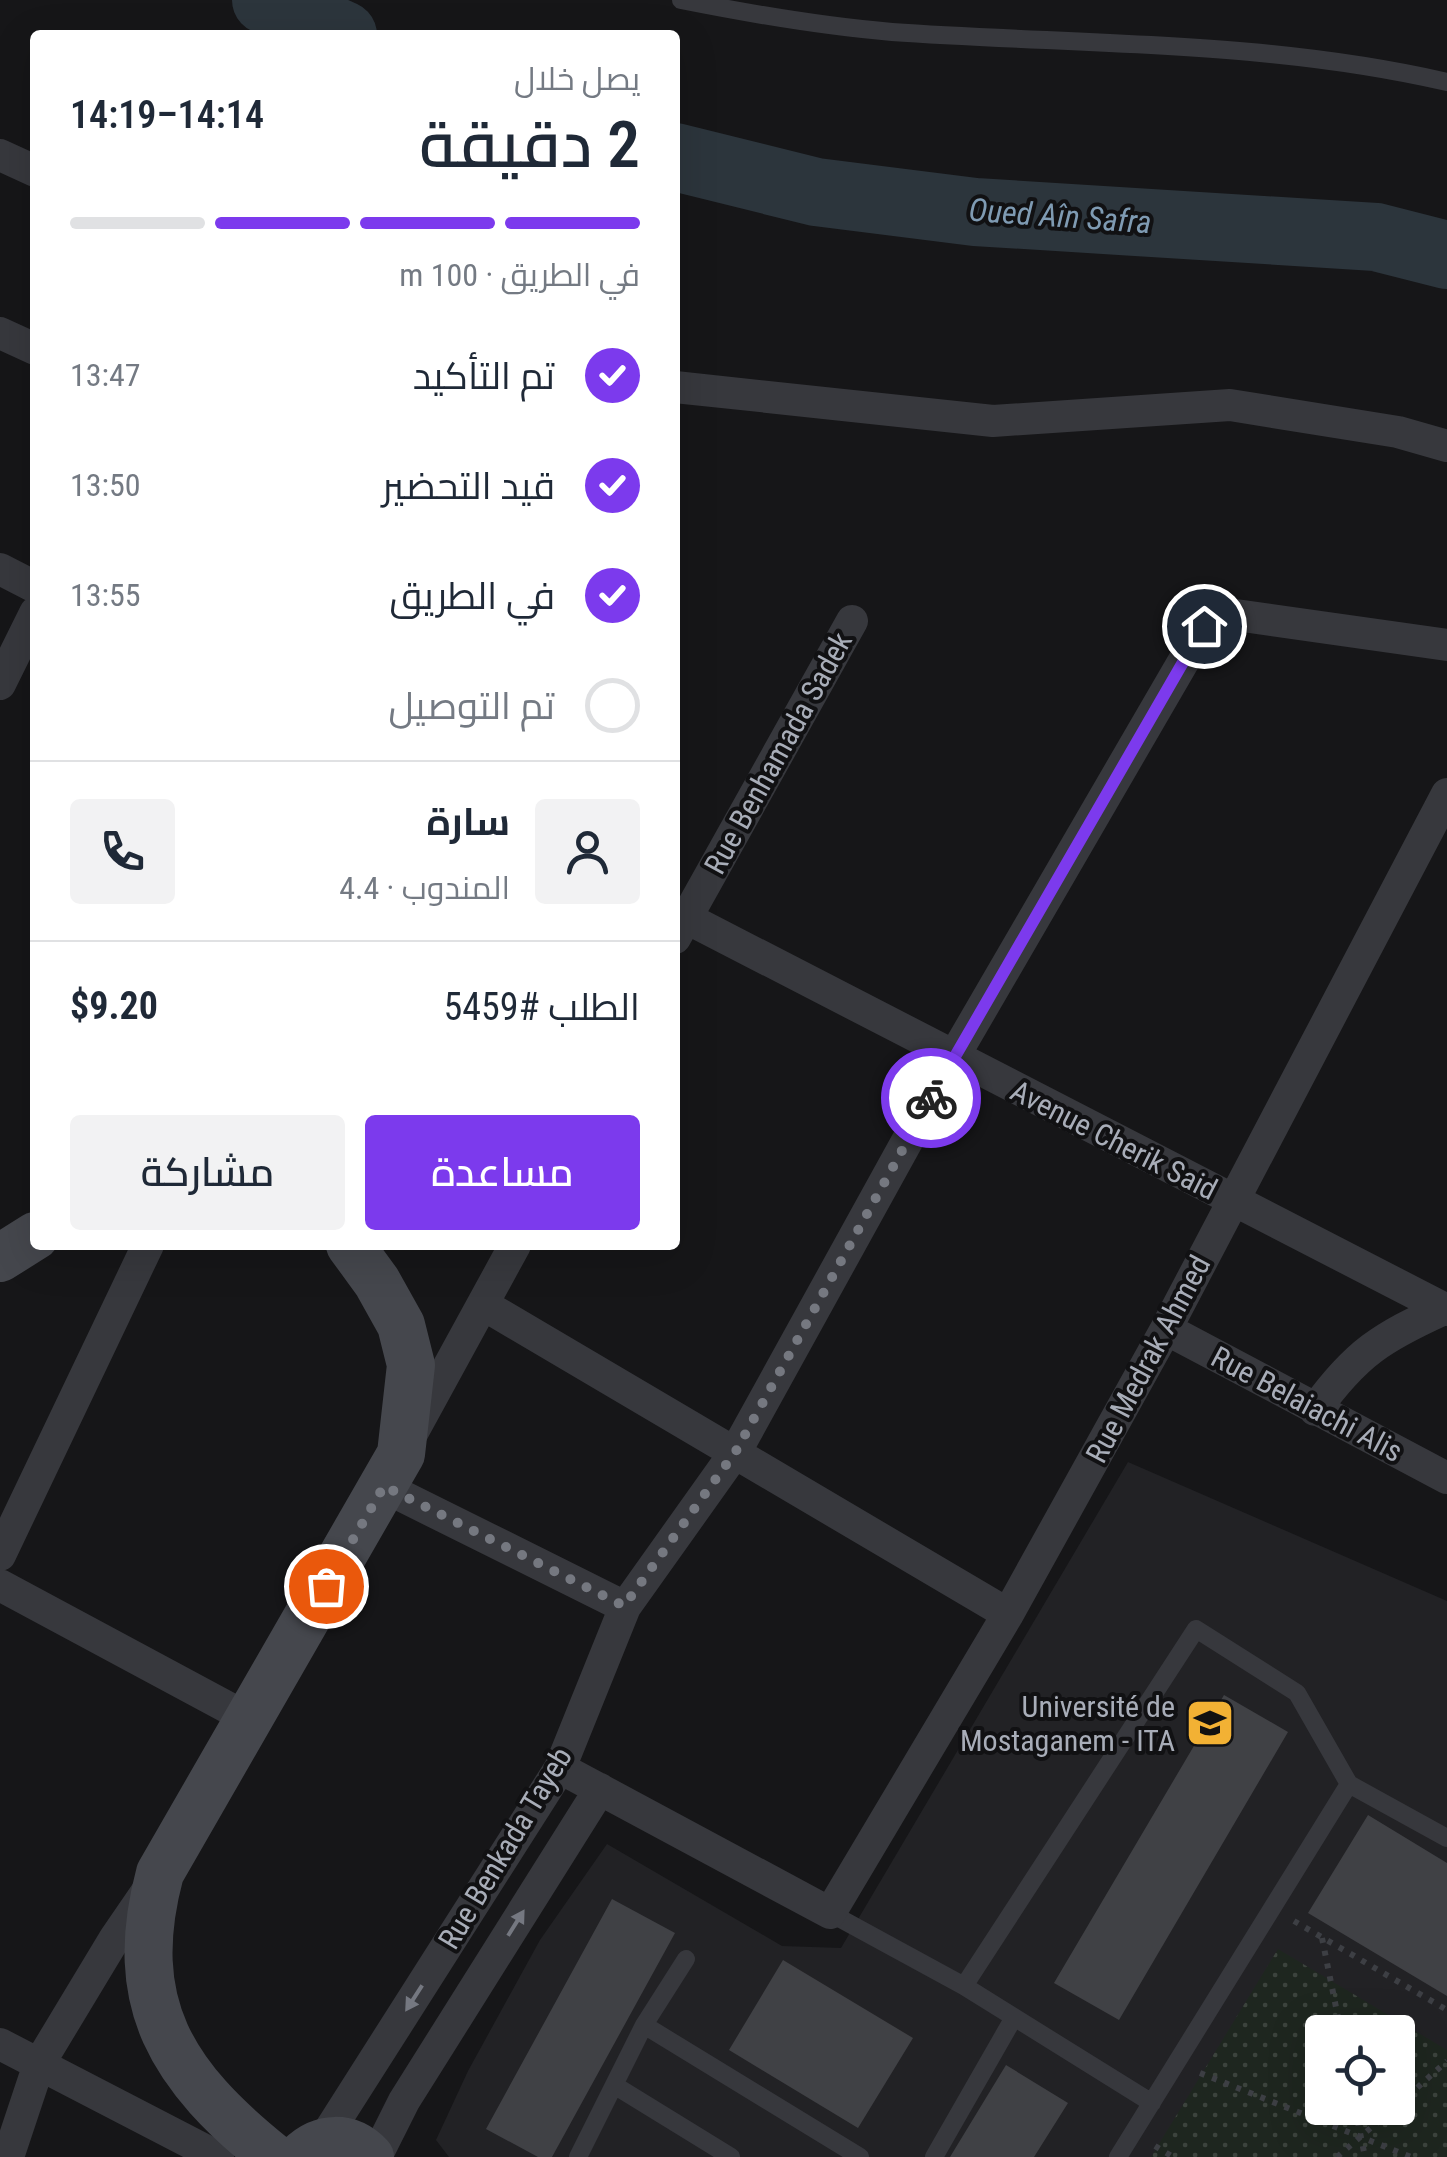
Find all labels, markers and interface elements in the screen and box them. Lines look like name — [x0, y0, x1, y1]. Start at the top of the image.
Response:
text: يصل خلال — [514, 60, 640, 98]
text: 14:14–14:19 — [70, 93, 264, 137]
text: 2 دقيقة — [419, 107, 640, 183]
water label: Oued Aîn Safra — [967, 191, 1153, 241]
text: في الطريق · 100 m — [399, 256, 640, 294]
icon: check — [585, 348, 640, 403]
text: تم التأكيد — [413, 354, 555, 398]
text: 13:47 — [70, 356, 141, 394]
icon: check — [585, 458, 640, 513]
text: قيد التحضير — [382, 464, 555, 508]
text: 13:50 — [70, 466, 141, 504]
icon: check — [585, 568, 640, 623]
text: في الطريق — [389, 574, 555, 618]
text: 13:55 — [70, 576, 141, 614]
pin — [1162, 584, 1247, 669]
icon: home — [1177, 599, 1232, 654]
street label: Rue Benhamada Sadek — [697, 626, 859, 880]
text: تم التوصيل — [388, 684, 555, 728]
button: phone — [70, 799, 175, 904]
button: person — [535, 799, 640, 904]
text: سارة — [427, 800, 510, 844]
text: المندوب · 4.4 — [339, 869, 510, 907]
text: $9.20 — [70, 984, 158, 1028]
text: الطلب #5459 — [444, 985, 640, 1029]
courier — [881, 1048, 981, 1148]
icon: bike — [904, 1071, 959, 1126]
street label: Avenue Cherik Said — [1005, 1073, 1223, 1207]
button: مشاركة — [70, 1115, 345, 1230]
button: مساعدة — [365, 1115, 640, 1230]
street label: Rue Medrak Ahmed — [1079, 1249, 1217, 1469]
street label: Rue Belaiachi Alis — [1206, 1339, 1408, 1469]
pin — [284, 1544, 369, 1629]
icon: bag — [299, 1559, 354, 1614]
place label: Université de Mostaganem - ITA — [960, 1689, 1175, 1758]
school or university icon: Université de Mostaganem - ITA — [1184, 1697, 1236, 1749]
street label: Rue Benkada Tayeb — [431, 1741, 579, 1955]
one-way arrow — [506, 1910, 525, 1937]
one-way arrow — [405, 1984, 423, 2011]
map controls — [1305, 2015, 1415, 2125]
button: locate — [1305, 2015, 1415, 2125]

